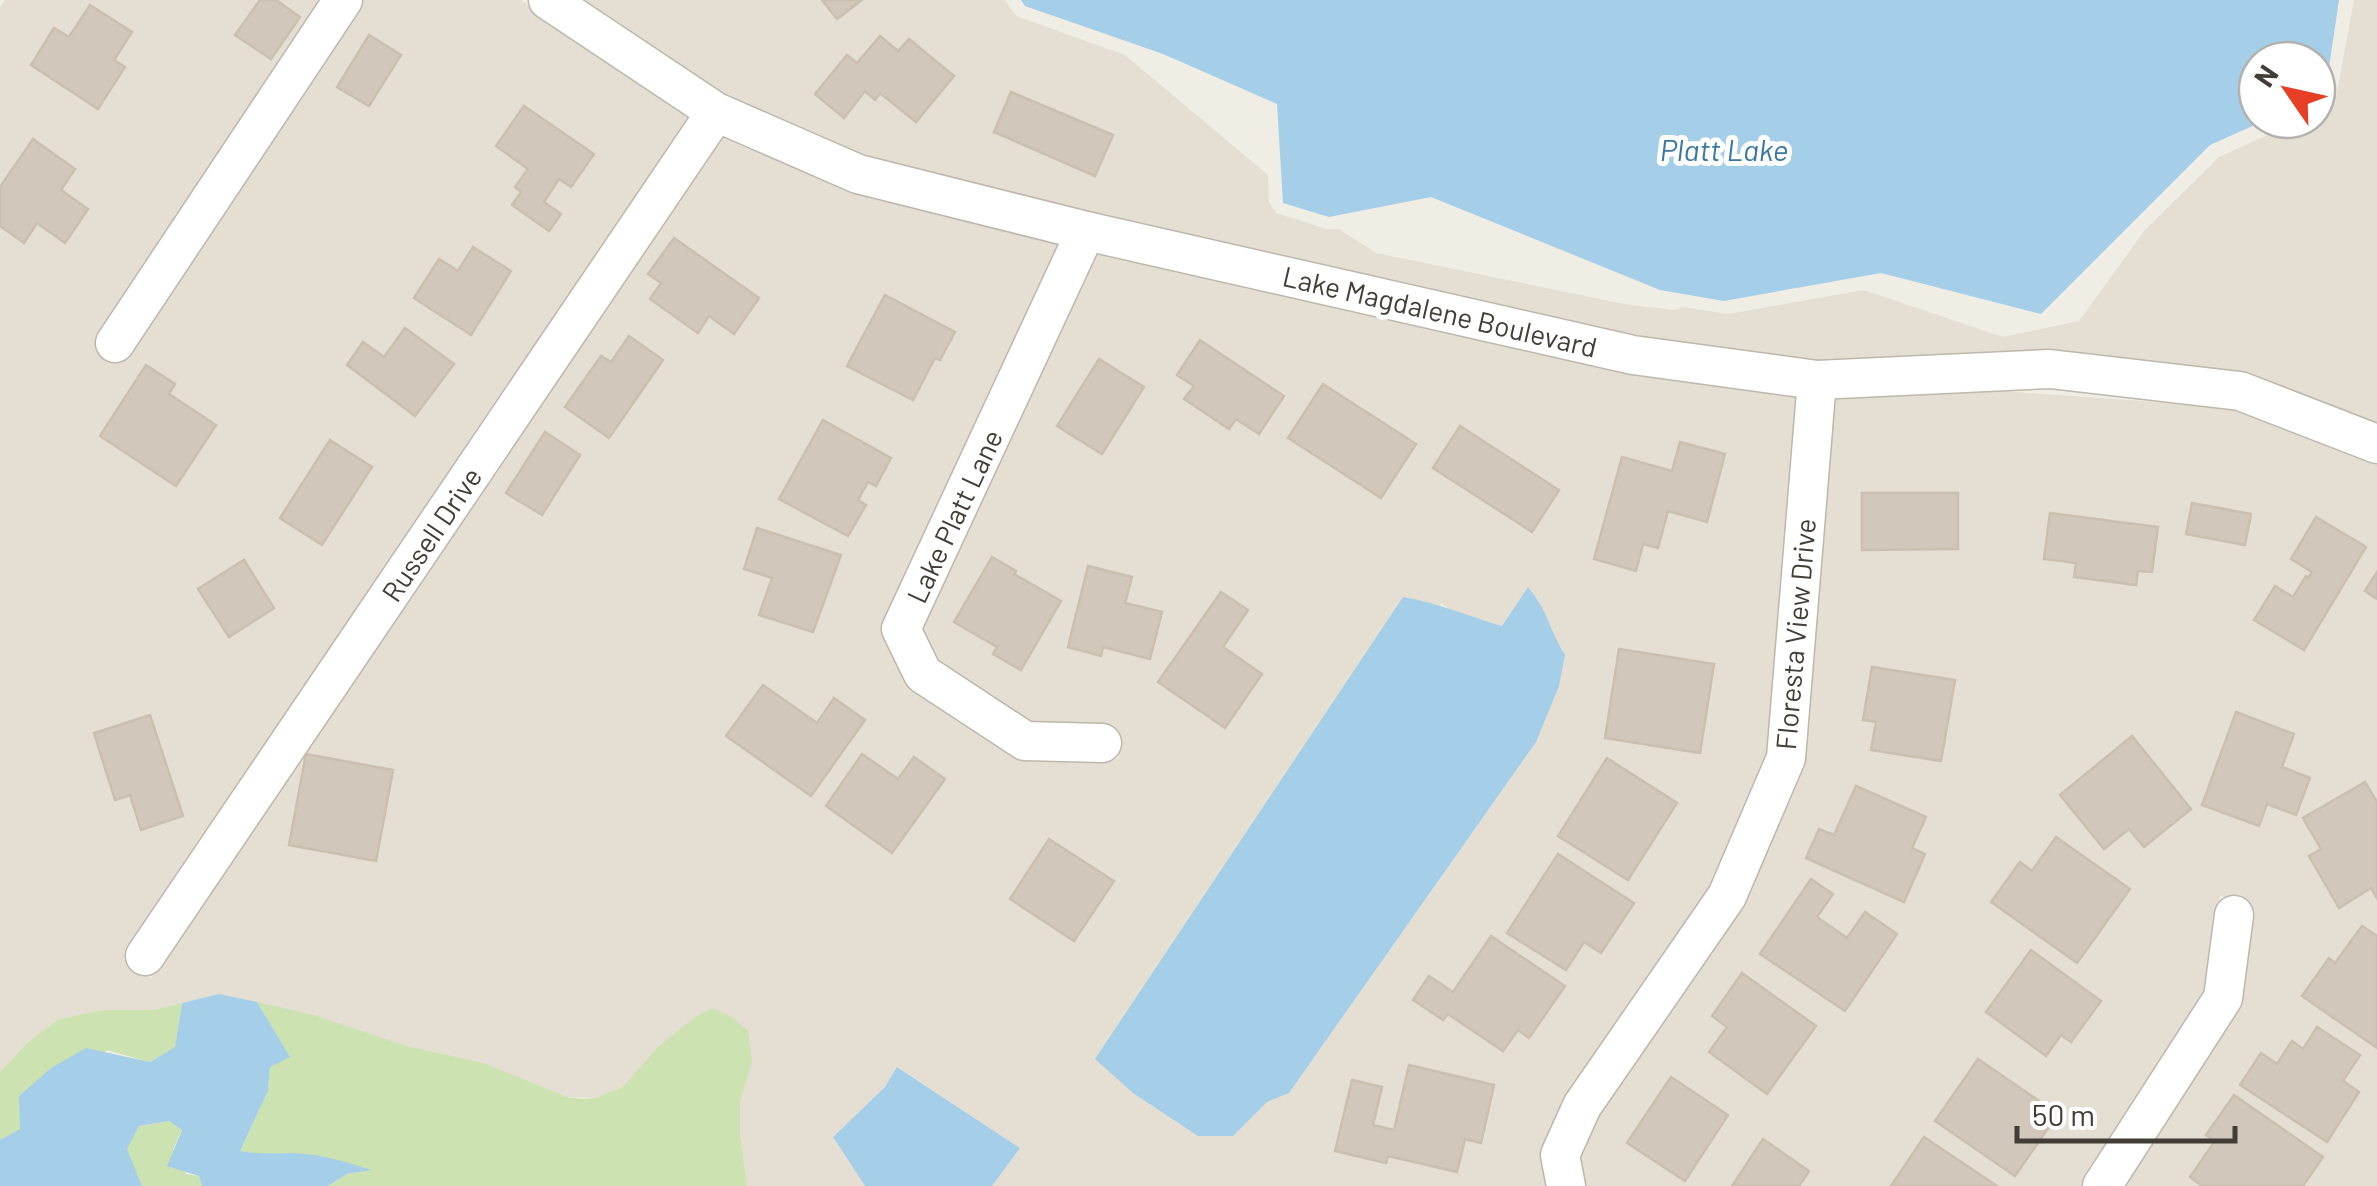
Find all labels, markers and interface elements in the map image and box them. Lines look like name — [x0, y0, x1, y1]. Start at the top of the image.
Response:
north arrow — [2237, 40, 2337, 140]
text: N — [2246, 58, 2285, 93]
water label: Platt Lake — [1660, 131, 1788, 167]
street label: Lake Magdalene Boulevard — [1280, 258, 1600, 364]
street label: Lake Platt Lane — [899, 424, 1009, 608]
street label: Russell Drive — [374, 460, 488, 608]
street label: Floresta View Drive — [1768, 517, 1822, 751]
scale bar — [2017, 1081, 2234, 1143]
text: 50 m — [2032, 1096, 2095, 1132]

